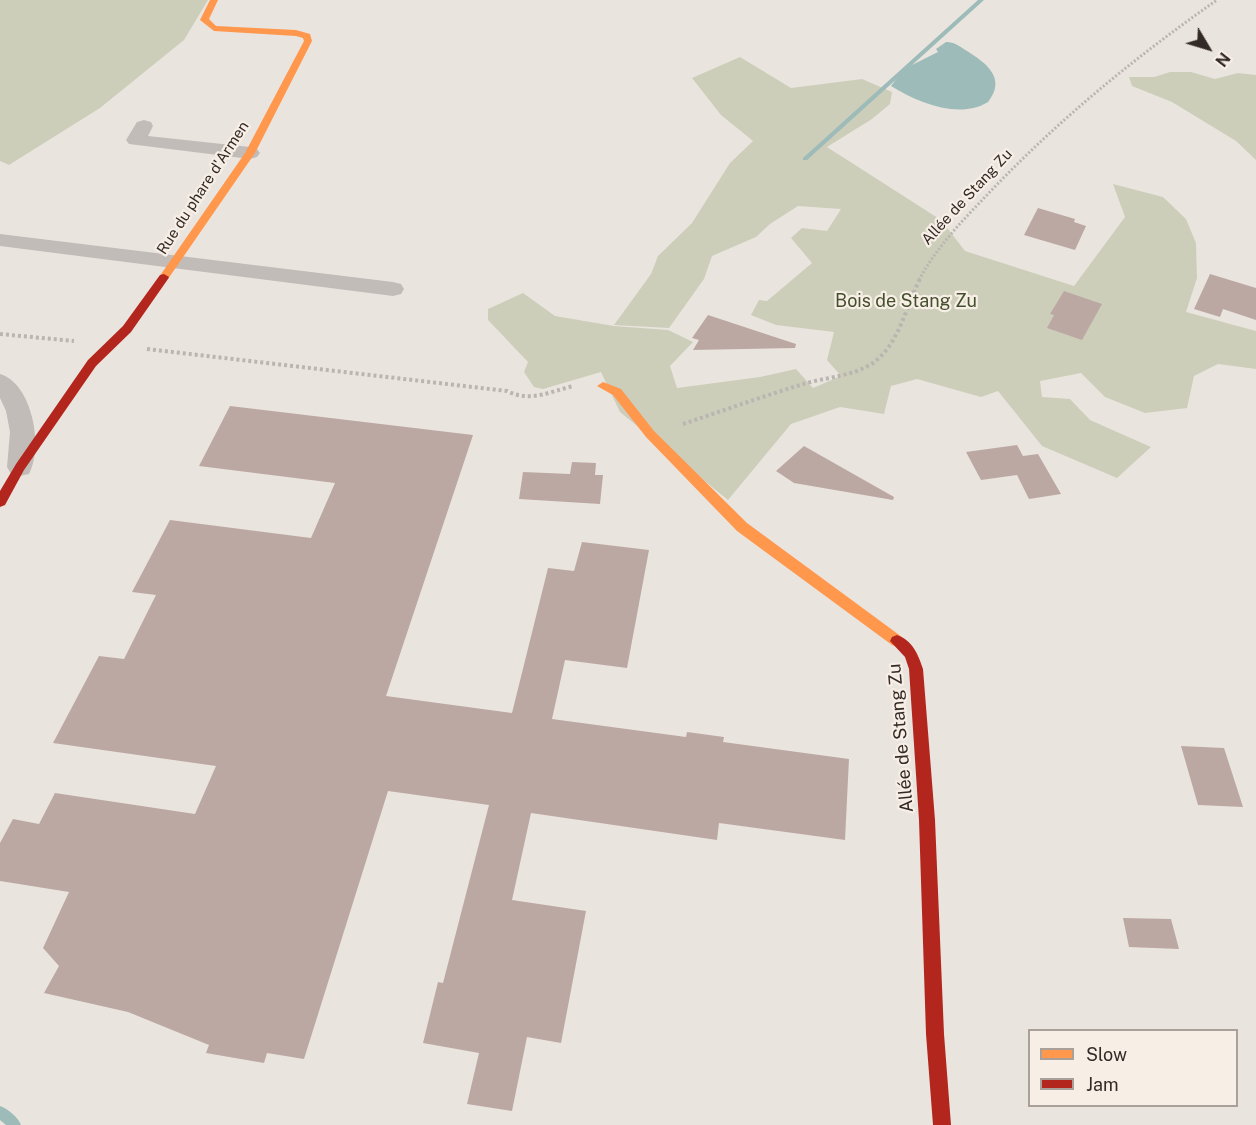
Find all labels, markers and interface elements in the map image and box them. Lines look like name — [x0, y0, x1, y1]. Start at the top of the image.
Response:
north arrow — [1178, 18, 1238, 78]
text: N — [1211, 49, 1234, 70]
street label: Rue du phare d'Armen — [153, 118, 253, 258]
street label: Allée de Stang Zu — [918, 145, 1016, 249]
park label: Bois de Stang Zu — [835, 290, 977, 312]
street label: Allée de Stang Zu — [884, 663, 918, 813]
legend — [1028, 1029, 1238, 1107]
text: Slow — [1086, 1044, 1127, 1065]
text: Jam — [1086, 1074, 1119, 1095]

